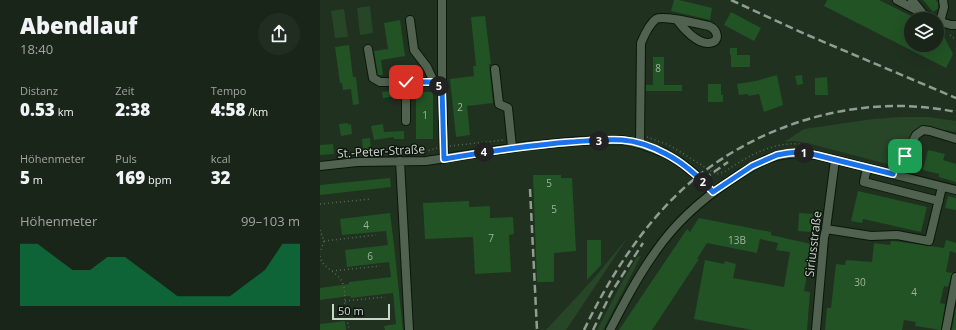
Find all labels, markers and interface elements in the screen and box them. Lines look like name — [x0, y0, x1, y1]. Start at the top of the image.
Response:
text: Abendlauf — [20, 10, 137, 40]
map controls — [904, 12, 944, 52]
button: layers — [904, 12, 944, 52]
button: share — [258, 13, 300, 55]
text: 18:40 — [20, 40, 53, 58]
house number: 8 — [655, 61, 661, 75]
pin — [389, 65, 423, 99]
icon: check — [395, 71, 417, 93]
pin: 5 — [429, 76, 449, 96]
text: 5 — [436, 78, 442, 93]
text: Distanz — [20, 83, 58, 98]
text: Zeit — [115, 83, 135, 98]
text: Tempo — [211, 83, 246, 98]
text: 0.53 — [20, 98, 55, 121]
text: 2:38 — [115, 98, 150, 121]
text: 4:58 — [211, 98, 245, 121]
house number: 2 — [457, 100, 463, 114]
text: km — [55, 104, 74, 119]
text: /km — [245, 104, 268, 119]
house number: 1 — [422, 108, 428, 122]
pin: 3 — [589, 131, 609, 151]
text: 3 — [596, 133, 602, 148]
pin — [888, 139, 922, 173]
street label: St.-Peter-Straße — [336, 140, 426, 162]
pin: 4 — [474, 142, 494, 162]
pin: 1 — [794, 143, 814, 163]
text: 4 — [481, 144, 487, 159]
text: 1 — [801, 145, 807, 160]
icon: arrive — [894, 145, 916, 167]
text: Höhenmeter — [20, 151, 85, 166]
text: Puls — [115, 151, 137, 166]
text: kcal — [211, 151, 231, 166]
text: 5 — [20, 166, 30, 189]
text: 169 — [115, 166, 145, 189]
text: 32 — [211, 166, 231, 189]
text: m — [30, 172, 43, 187]
text: bpm — [145, 172, 172, 187]
pin: 2 — [693, 172, 713, 192]
text: 2 — [700, 174, 706, 189]
house number: 5 — [546, 176, 552, 190]
house number: 5 — [551, 202, 557, 216]
street label: Siriusstraße — [801, 210, 826, 278]
text: Höhenmeter — [20, 212, 97, 230]
text: 99–103 m — [241, 212, 300, 230]
house number: 4 — [363, 218, 369, 232]
house number: 7 — [488, 231, 494, 245]
house number: 13B — [728, 233, 746, 247]
house number: 6 — [367, 249, 373, 263]
house number: 30 — [854, 275, 866, 289]
house number: 4 — [911, 285, 917, 299]
scale bar — [332, 302, 390, 321]
text: 50 m — [338, 303, 364, 318]

